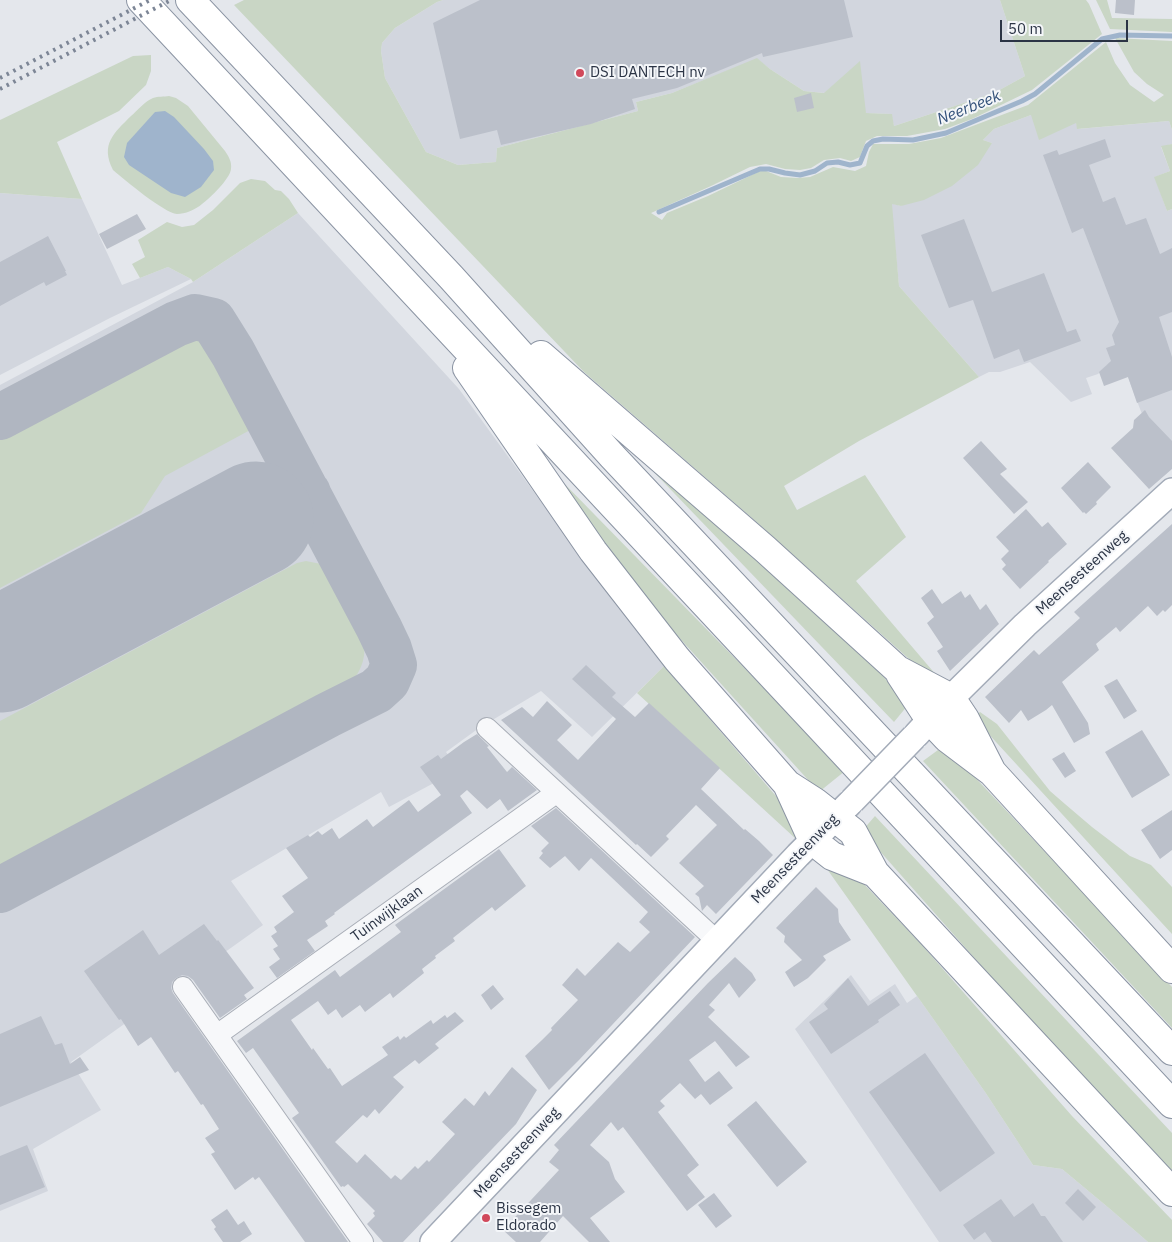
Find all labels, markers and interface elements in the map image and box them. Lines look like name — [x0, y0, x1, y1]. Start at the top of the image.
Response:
scale bar — [1002, 10, 1130, 42]
text: 50 m — [1008, 19, 1043, 38]
place label: DSI DANTECH nv — [590, 64, 705, 82]
marker: DSI DANTECH nv — [574, 67, 586, 79]
water label: Neerbeek — [934, 87, 1004, 129]
street label: Meensesteenweg — [1032, 527, 1132, 619]
street label: Meensesteenweg — [748, 810, 842, 908]
street label: Tuinwijklaan — [348, 882, 426, 946]
street label: Meensesteenweg — [470, 1104, 564, 1202]
place label: Bissegem Eldorado — [496, 1200, 561, 1235]
marker: Bissegem Eldorado — [480, 1212, 492, 1224]

